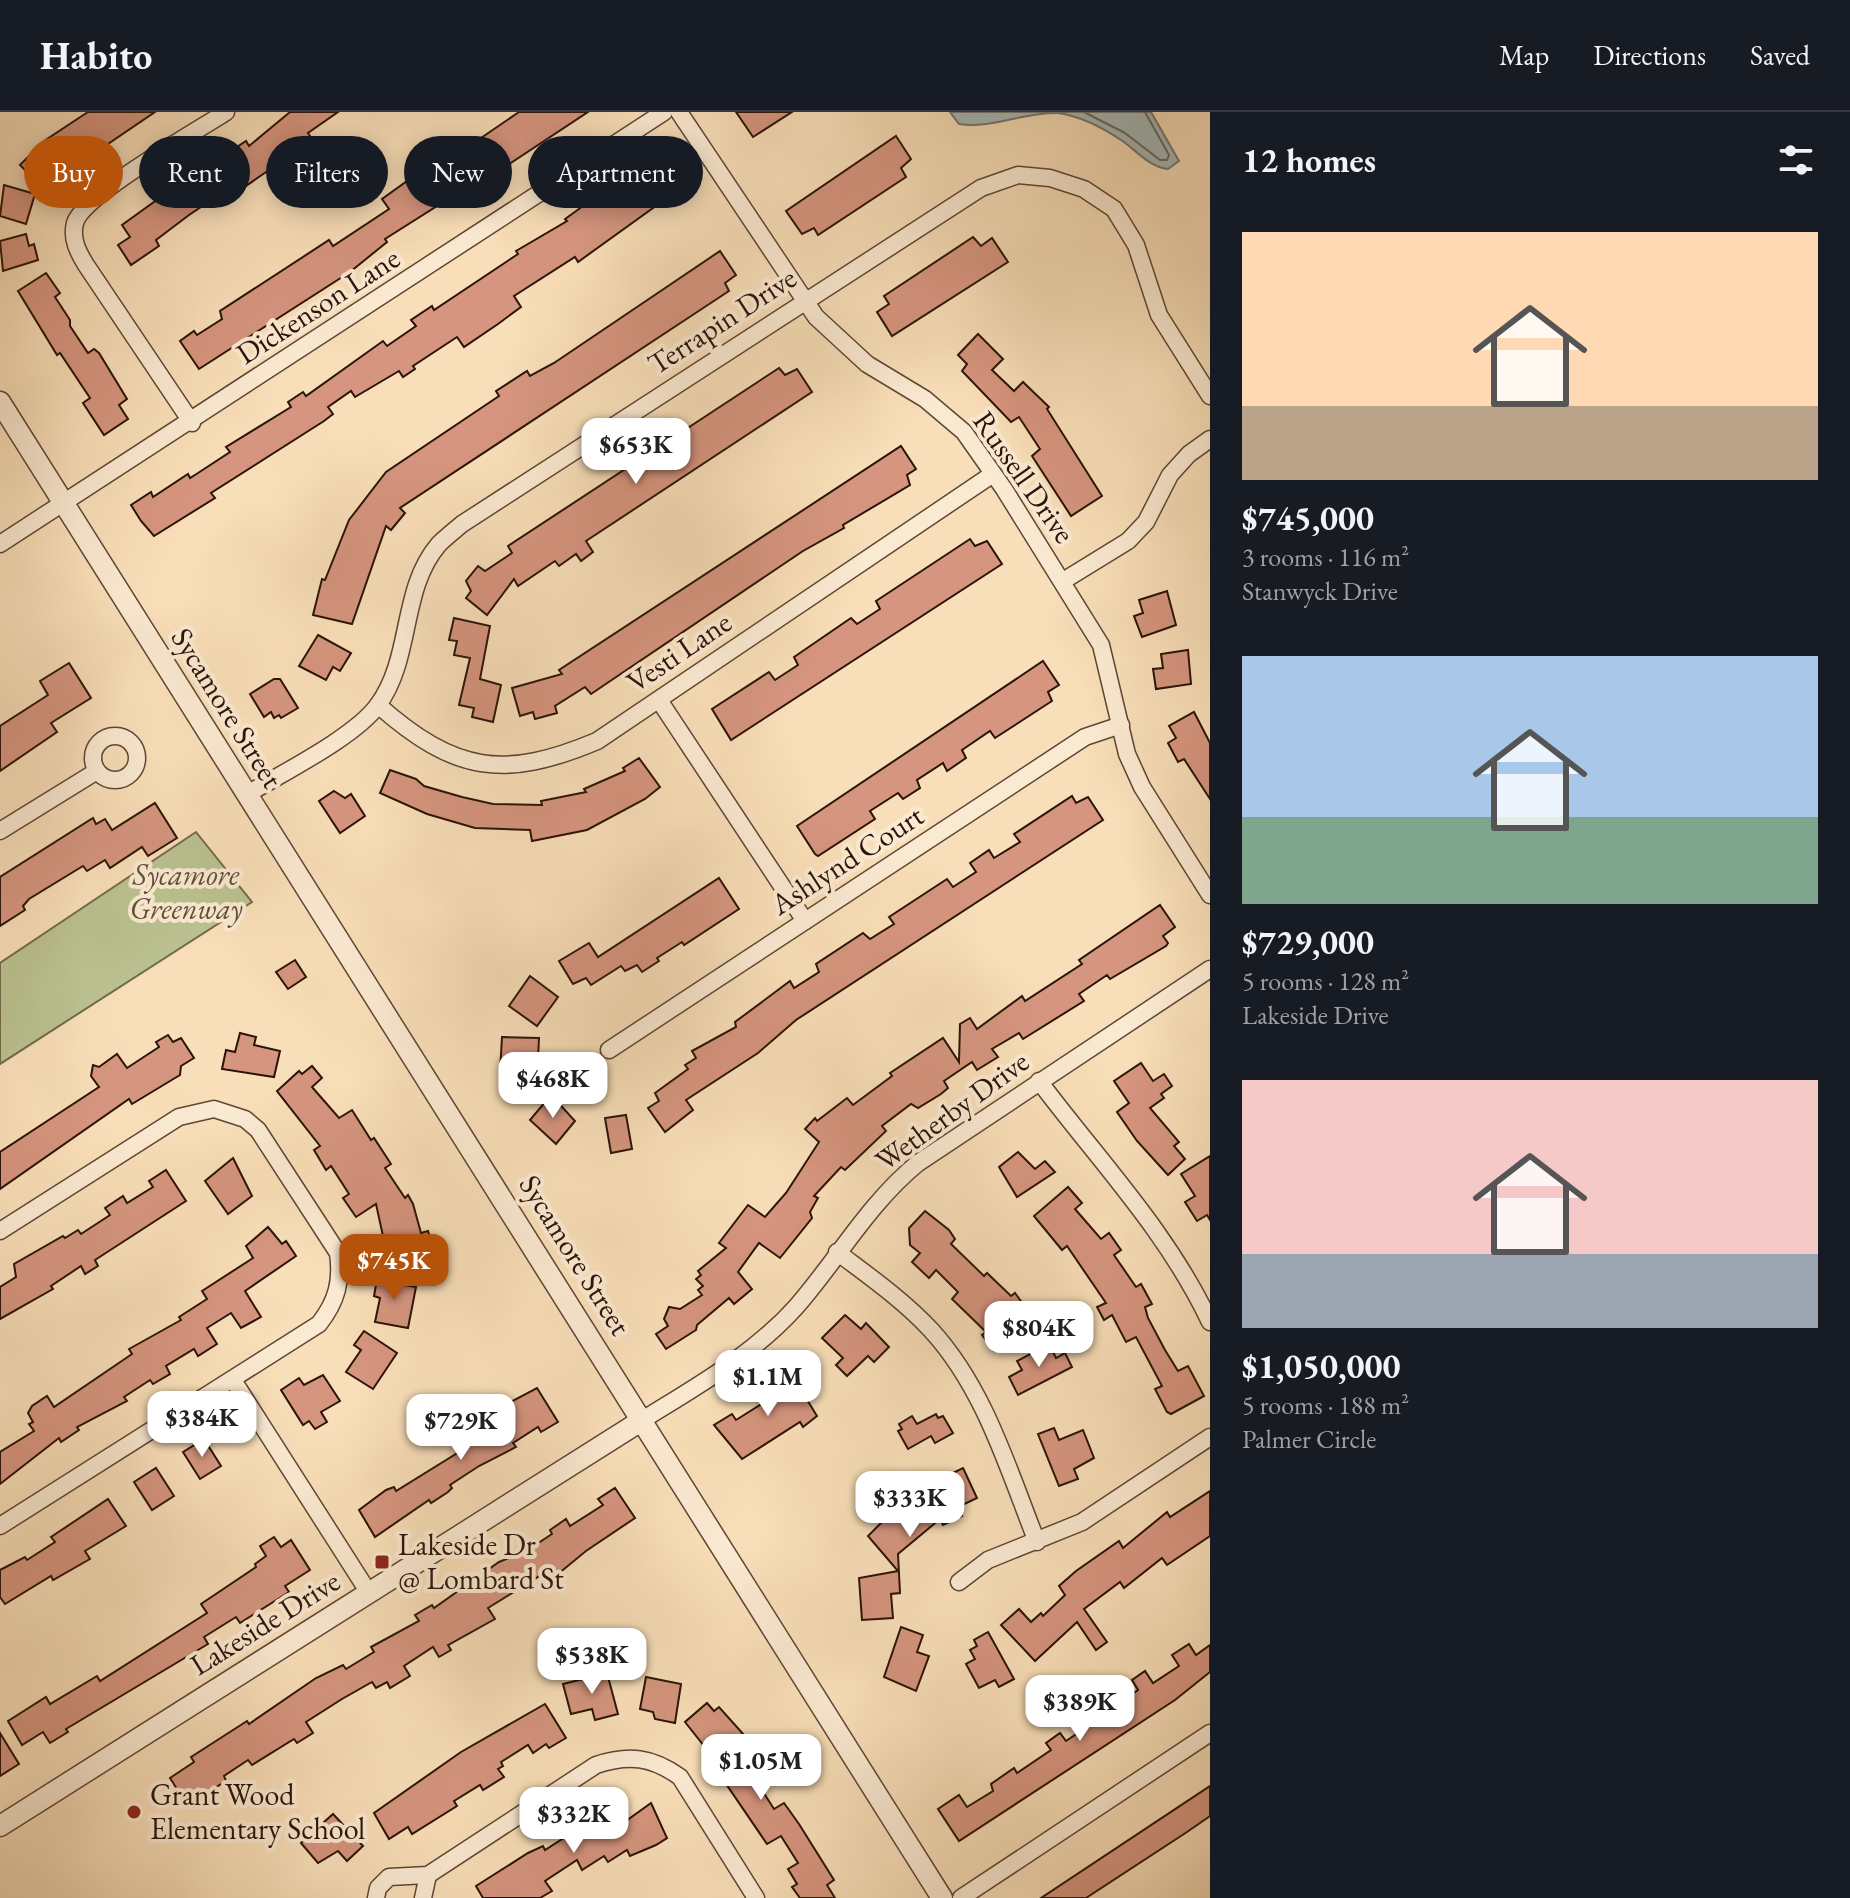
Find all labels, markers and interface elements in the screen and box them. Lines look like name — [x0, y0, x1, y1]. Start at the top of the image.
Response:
text: Habito — [40, 31, 152, 80]
text: Map — [1499, 37, 1549, 73]
text: Directions — [1593, 37, 1706, 73]
text: Saved — [1750, 37, 1810, 73]
chip: Buy — [24, 136, 123, 208]
chip: Rent — [139, 136, 250, 208]
chip: Filters — [266, 136, 388, 208]
chip: New — [404, 136, 512, 208]
chip: Apartment — [528, 136, 703, 208]
text: 12 homes — [1242, 138, 1376, 182]
icon: filters — [1774, 138, 1818, 182]
street label: Dickenson Lane — [229, 238, 407, 373]
street label: Terrapin Drive — [640, 258, 803, 383]
icon: home — [1458, 284, 1602, 428]
street label: Russell Drive — [965, 403, 1084, 550]
pin: $653K — [580, 418, 692, 486]
text: $653K — [599, 427, 673, 461]
text: $745,000 — [1242, 496, 1374, 540]
text: 3 rooms · 116 m² — [1242, 540, 1409, 574]
text: Stanwyck Drive — [1242, 574, 1398, 608]
street label: Vesti Lane — [619, 602, 739, 701]
street label: Sycamore Street — [163, 620, 292, 796]
icon: home — [1458, 708, 1602, 852]
street label: Ashlynd Court — [762, 795, 931, 924]
park label: Sycamore Greenway — [129, 855, 243, 928]
text: $729,000 — [1242, 920, 1374, 964]
text: 5 rooms · 128 m² — [1242, 964, 1409, 998]
text: Lakeside Drive — [1242, 998, 1389, 1032]
street label: Wetherby Drive — [867, 1042, 1036, 1179]
pin: $468K — [497, 1052, 609, 1120]
text: $468K — [516, 1061, 590, 1095]
icon: home — [1458, 1132, 1602, 1276]
street label: Sycamore Street — [511, 1167, 640, 1343]
pin: $745K — [338, 1234, 450, 1302]
text: $745K — [357, 1243, 431, 1277]
pin: $804K — [983, 1301, 1095, 1369]
text: $804K — [1002, 1310, 1076, 1344]
text: $1,050,000 — [1242, 1344, 1400, 1388]
pin: $1.1M — [712, 1350, 824, 1418]
text: $1.1M — [733, 1359, 803, 1393]
text: 5 rooms · 188 m² — [1242, 1388, 1409, 1422]
pin: $384K — [146, 1391, 258, 1459]
pin: $729K — [405, 1394, 517, 1462]
text: $384K — [165, 1400, 239, 1434]
text: $729K — [424, 1403, 498, 1437]
text: Palmer Circle — [1242, 1422, 1376, 1456]
pin: $333K — [854, 1471, 966, 1539]
text: $333K — [873, 1480, 947, 1514]
place label: Lakeside Dr @ Lombard St — [398, 1525, 564, 1598]
marker: Lakeside Dr @ Lombard St — [373, 1553, 391, 1571]
street label: Lakeside Drive — [183, 1561, 347, 1684]
pin: $538K — [536, 1628, 648, 1696]
text: $538K — [555, 1637, 629, 1671]
pin: $389K — [1024, 1675, 1136, 1743]
text: $389K — [1043, 1684, 1117, 1718]
pin: $1.05M — [696, 1734, 826, 1802]
text: $1.05M — [719, 1743, 803, 1777]
place label: Grant Wood Elementary School — [150, 1775, 365, 1848]
pin: $332K — [518, 1787, 630, 1855]
text: $332K — [537, 1796, 611, 1830]
marker: Grant Wood Elementary School — [125, 1803, 143, 1821]

